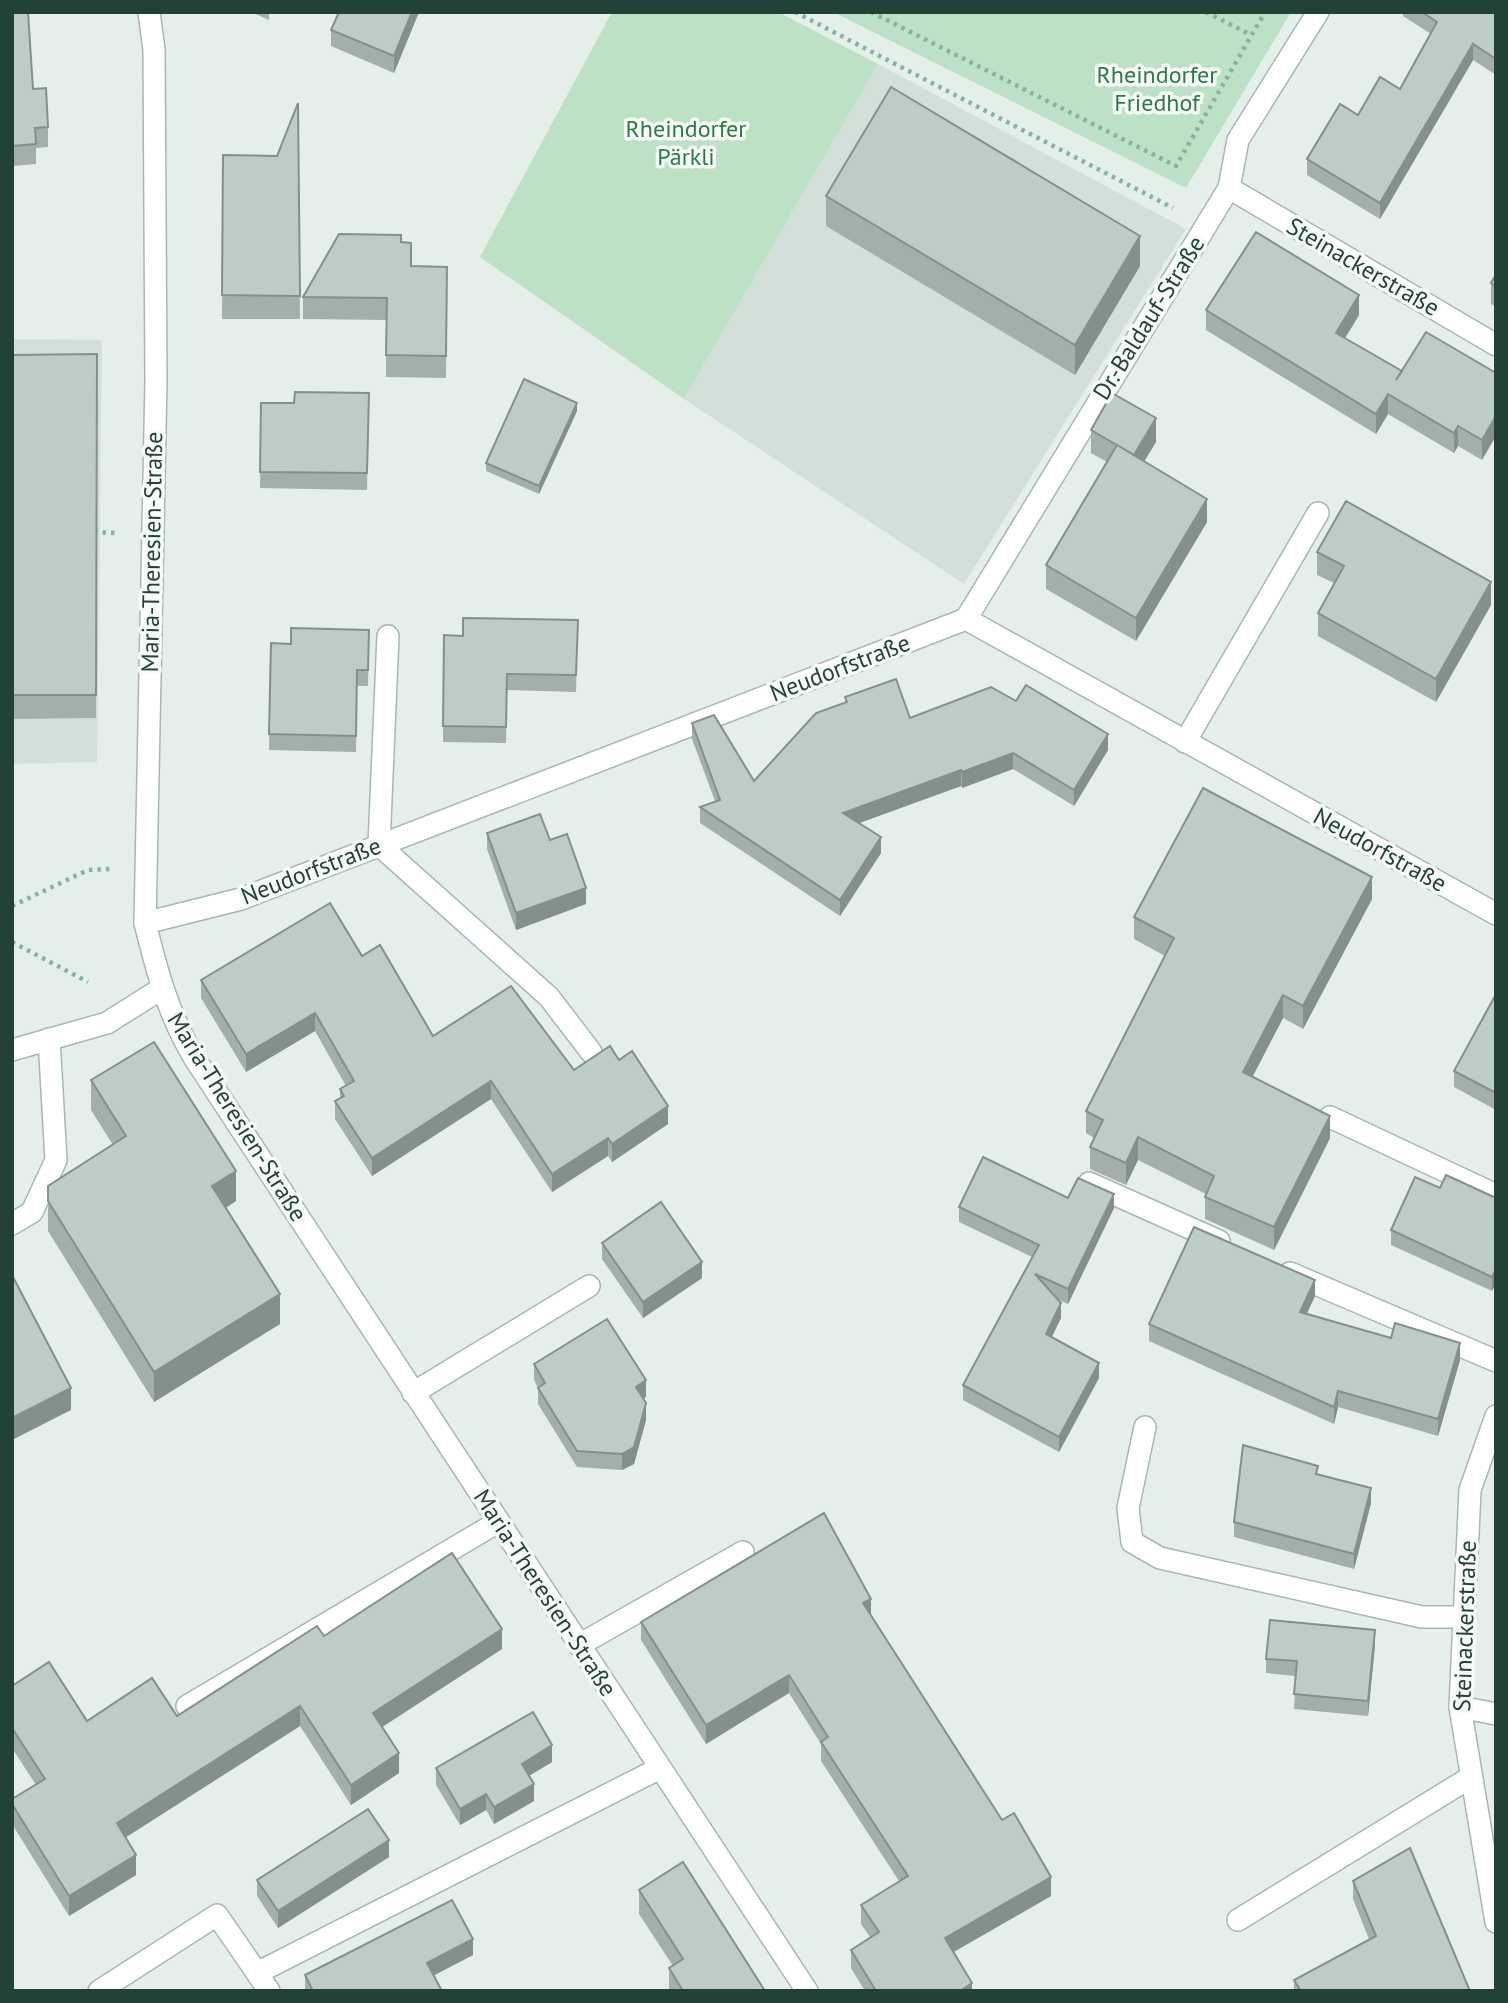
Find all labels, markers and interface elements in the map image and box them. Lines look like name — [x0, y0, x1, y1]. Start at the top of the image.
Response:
park label: Rheindorfer Friedhof — [1097, 59, 1217, 118]
park label: Rheindorfer Pärkli — [626, 113, 746, 172]
street label: Steinackerstraße — [1281, 210, 1445, 323]
street label: Dr.-Baldauf-Straße — [1086, 230, 1211, 405]
street label: Maria-Theresien-Straße — [134, 431, 169, 673]
street label: Neudorfstraße — [765, 627, 914, 708]
street label: Neudorfstraße — [1308, 800, 1452, 899]
street label: Neudorfstraße — [236, 830, 385, 911]
street label: Maria-Theresien-Straße — [160, 1006, 314, 1227]
street label: Maria-Theresien-Straße — [467, 1483, 624, 1702]
street label: Steinackerstraße — [1446, 1540, 1483, 1712]

